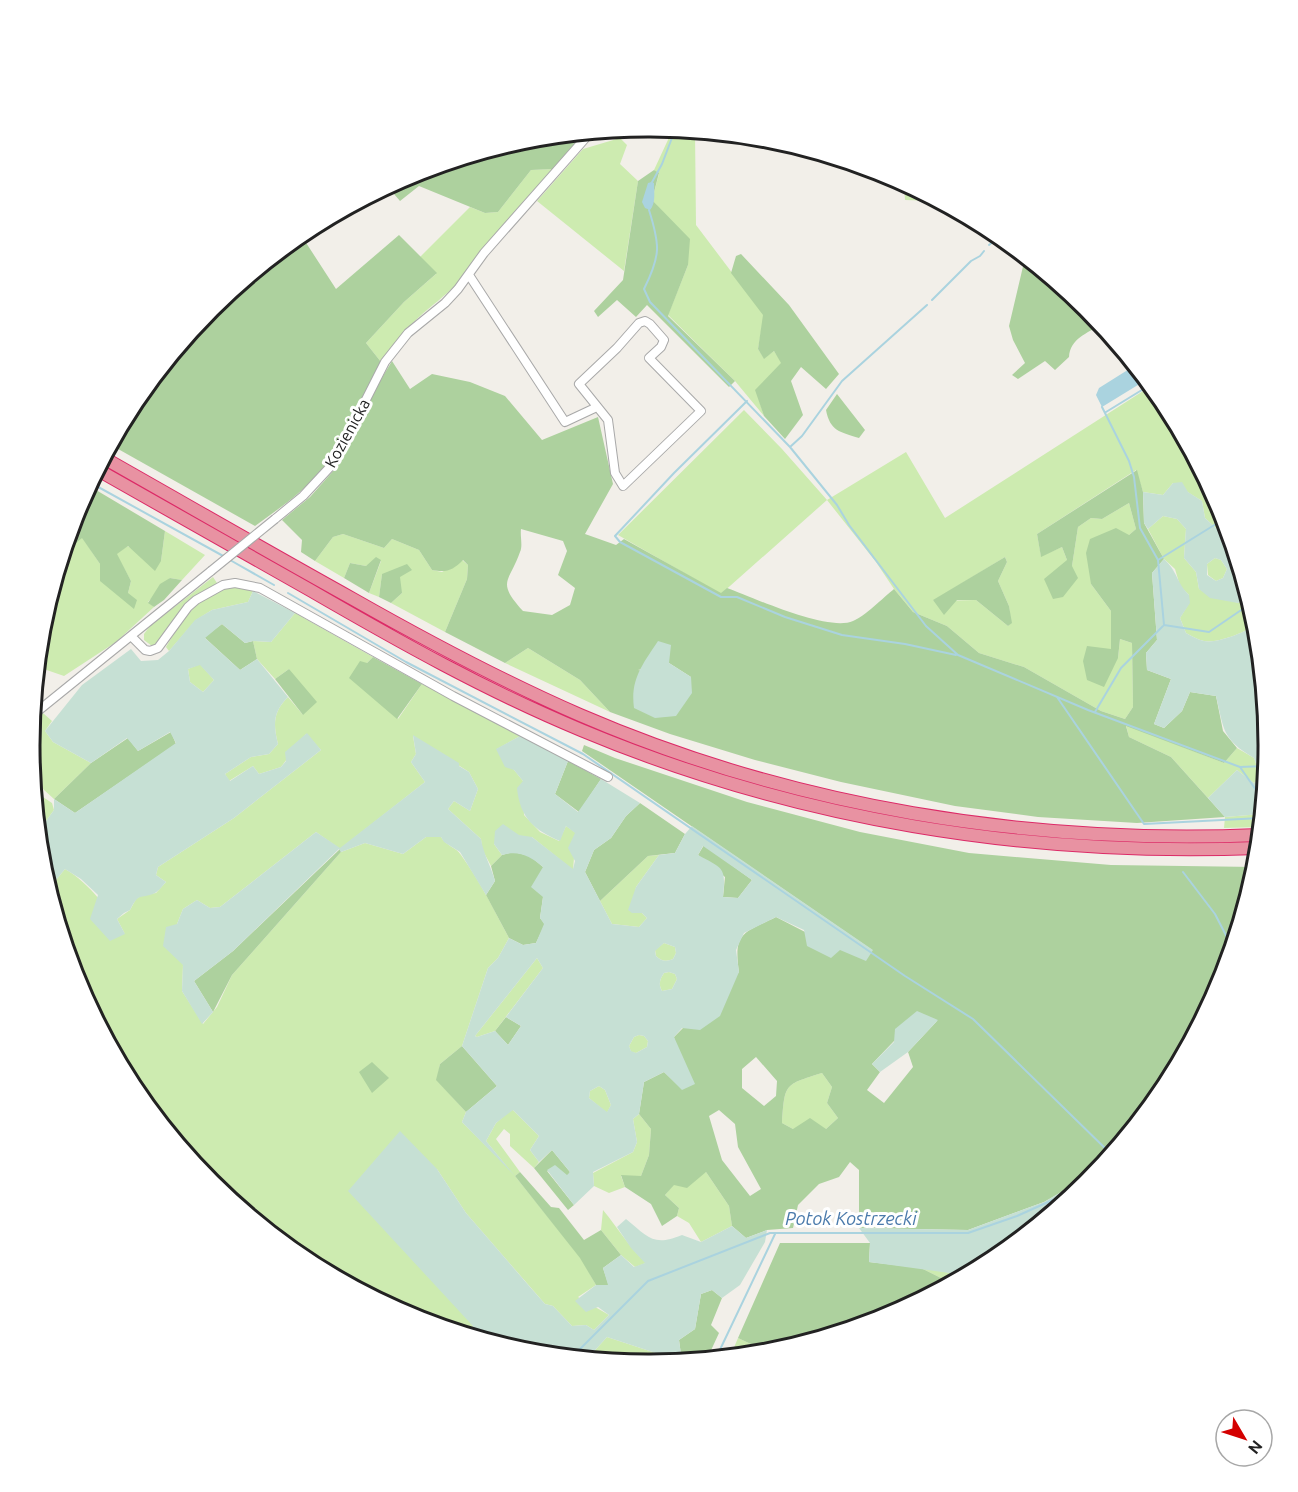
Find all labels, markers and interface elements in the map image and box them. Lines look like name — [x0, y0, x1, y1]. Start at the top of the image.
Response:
street label: Kozienicka — [321, 396, 373, 470]
water label: Potok Kostrzecki — [785, 1208, 917, 1228]
north arrow — [1214, 1408, 1274, 1468]
text: N — [1245, 1437, 1266, 1458]

